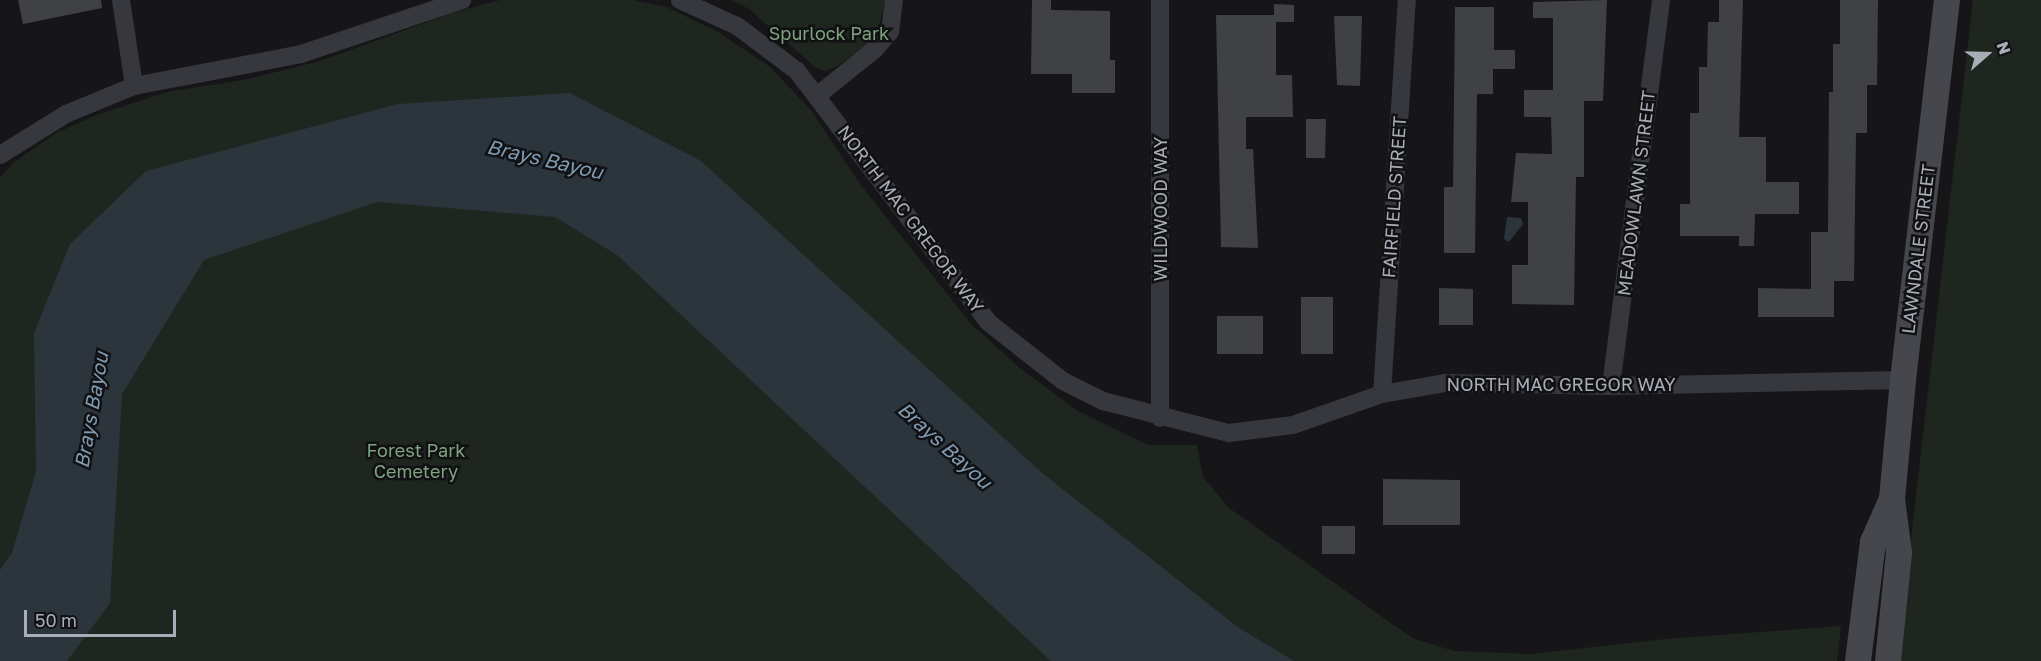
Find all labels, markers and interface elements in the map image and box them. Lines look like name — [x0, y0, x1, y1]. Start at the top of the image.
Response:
park label: Spurlock Park — [769, 22, 889, 44]
north arrow — [1957, 24, 2017, 84]
text: N — [1992, 39, 2015, 57]
street label: MEADOWLAWN STREET — [1613, 89, 1659, 297]
street label: FAIRFIELD STREET — [1378, 115, 1410, 279]
street label: NORTH MAC GREGOR WAY — [834, 121, 988, 317]
water label: Brays Bayou — [485, 134, 605, 184]
street label: WILDWOOD WAY — [1149, 137, 1171, 281]
street label: LAWNDALE STREET — [1897, 163, 1939, 335]
water label: Brays Bayou — [69, 350, 113, 470]
street label: NORTH MAC GREGOR WAY — [1447, 373, 1675, 395]
water label: Brays Bayou — [893, 397, 997, 493]
park label: Forest Park Cemetery — [367, 440, 465, 482]
scale bar — [27, 598, 178, 636]
text: 50 m — [35, 609, 77, 631]

